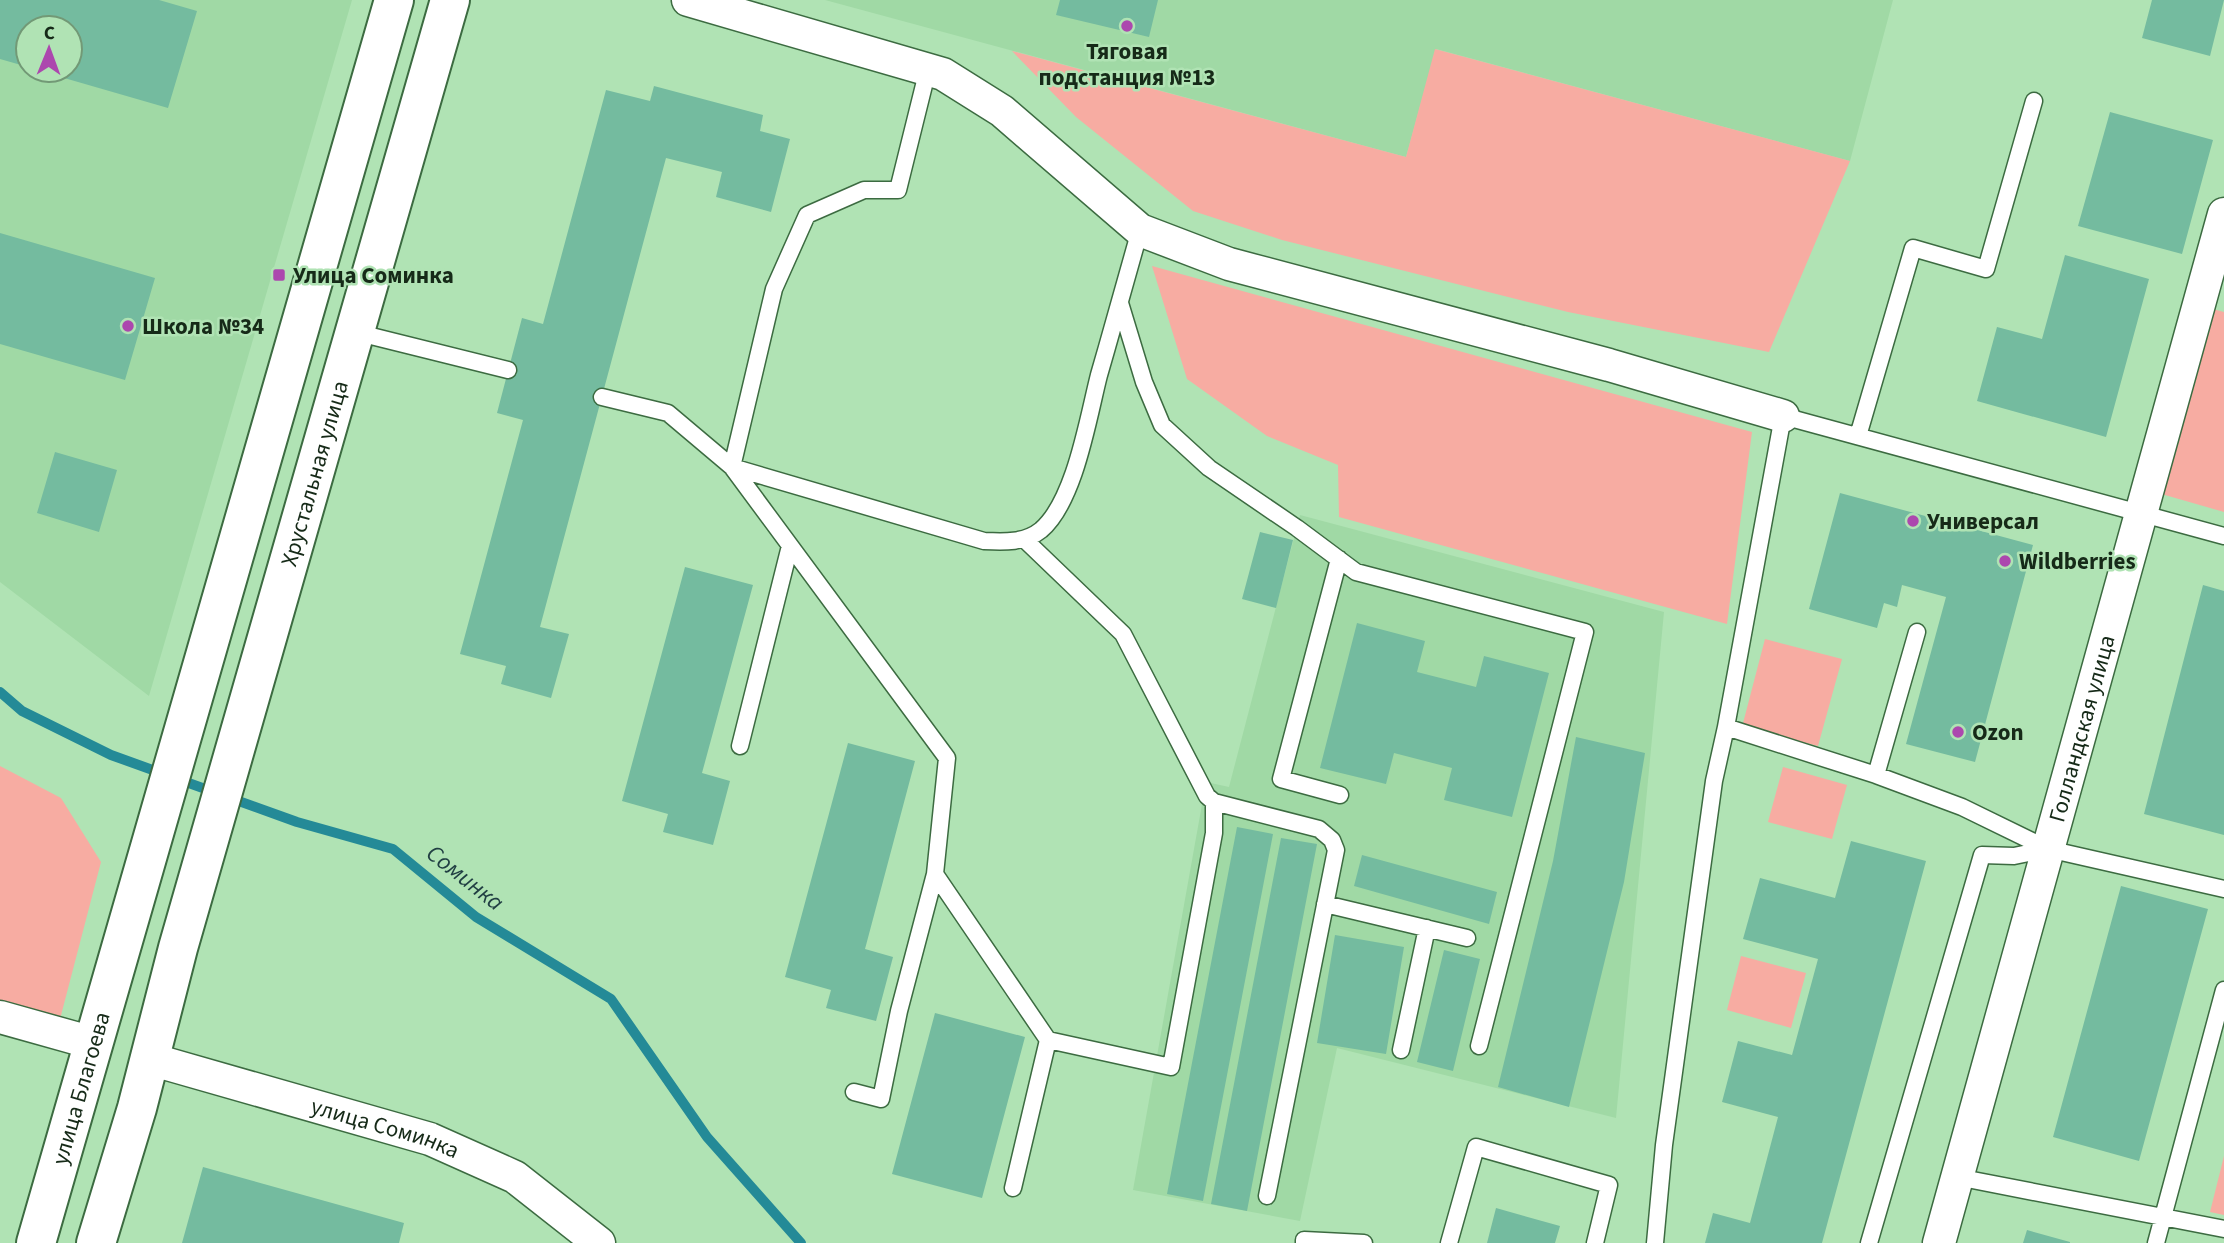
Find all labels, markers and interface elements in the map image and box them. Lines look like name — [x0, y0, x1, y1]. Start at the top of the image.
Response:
north arrow — [14, 14, 84, 84]
marker: Тяговая подстанция №13 — [1119, 18, 1135, 34]
text: С — [44, 20, 55, 47]
place label: Тяговая подстанция №13 — [1038, 35, 1216, 94]
place label: Улица Соминка — [293, 259, 454, 292]
marker: Улица Соминка — [271, 267, 287, 283]
place label: Школа №34 — [142, 310, 264, 343]
marker: Школа №34 — [120, 318, 136, 334]
street label: Хрустальная улица — [272, 377, 356, 570]
place label: Универсал — [1927, 505, 2039, 538]
marker: Универсал — [1905, 513, 1921, 529]
place label: Wildberries — [2019, 545, 2136, 578]
marker: Wildberries — [1997, 553, 2013, 569]
street label: Голландская улица — [2040, 631, 2123, 826]
place label: Ozon — [1972, 716, 2024, 749]
marker: Ozon — [1950, 724, 1966, 740]
water label: Соминка — [419, 836, 511, 920]
street label: улица Благоева — [43, 1008, 118, 1169]
street label: улица Соминка — [307, 1089, 465, 1167]

